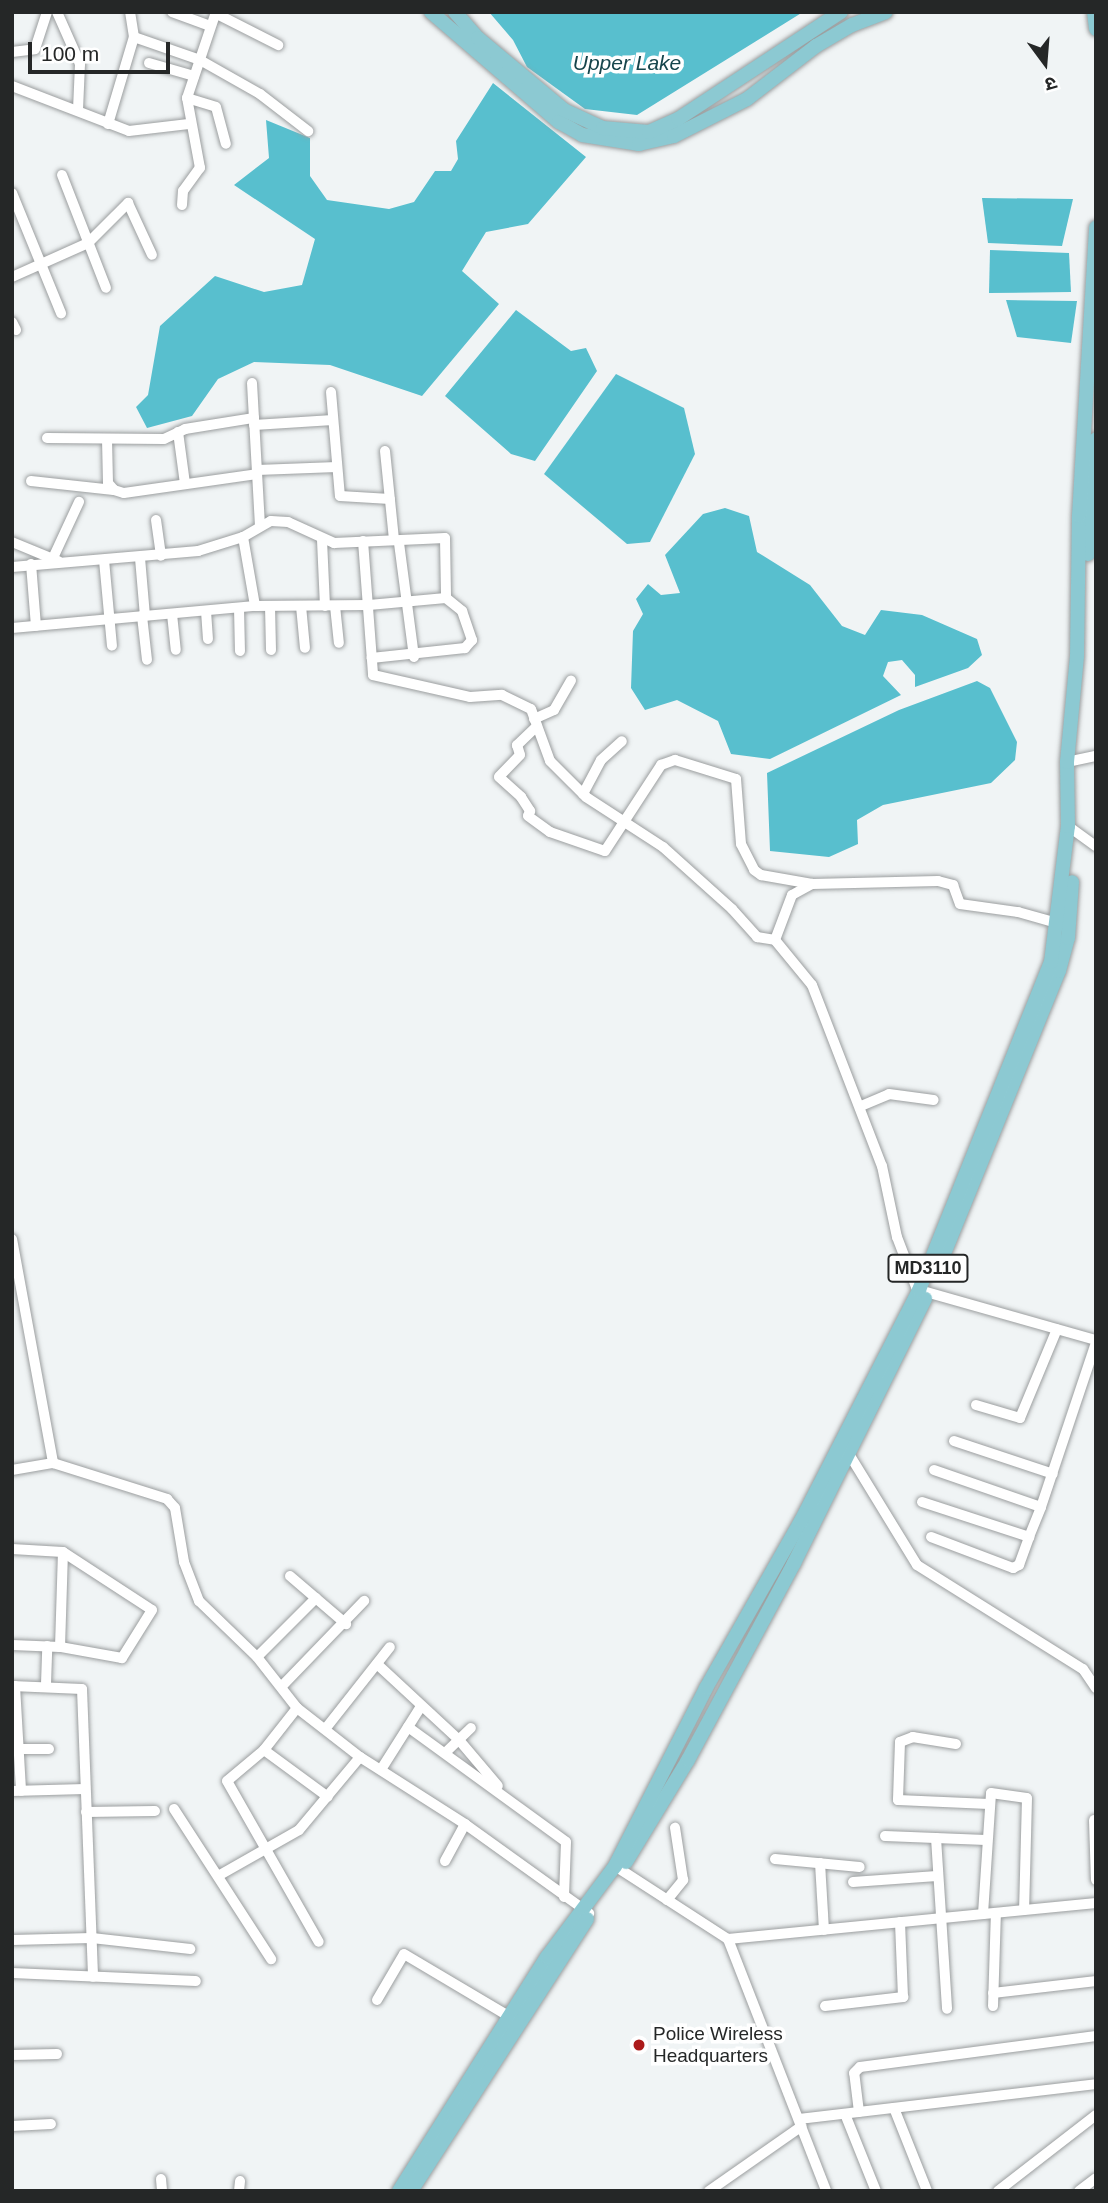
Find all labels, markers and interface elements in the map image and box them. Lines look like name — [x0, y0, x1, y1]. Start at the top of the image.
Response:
scale bar — [32, 28, 173, 72]
north arrow — [1010, 28, 1080, 98]
text: 100 m — [41, 42, 99, 65]
water label: Upper Lake — [573, 50, 681, 76]
text: उ — [1043, 72, 1059, 95]
road number: MD3110 — [886, 1254, 970, 1282]
place label: Police Wireless Headquarters — [653, 2023, 783, 2067]
marker: Police Wireless Headquarters — [631, 2037, 647, 2053]

